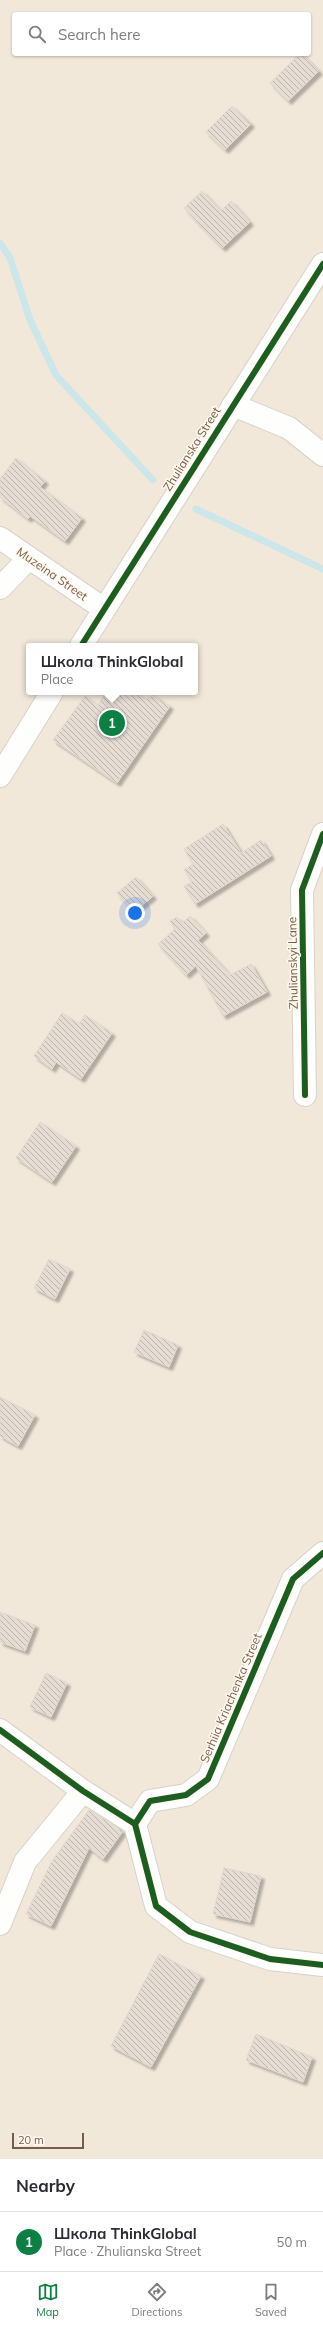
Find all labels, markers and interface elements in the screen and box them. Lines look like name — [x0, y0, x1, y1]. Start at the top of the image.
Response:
search box — [12, 12, 311, 56]
icon: search — [26, 23, 48, 45]
text: Search here — [58, 25, 140, 44]
street label: Zhulianska Street — [160, 404, 224, 494]
street label: Muzeina Street — [14, 544, 91, 604]
popup — [26, 643, 198, 695]
text: Школа ThinkGlobal — [41, 652, 183, 671]
text: Place — [41, 671, 73, 687]
pin: 1 — [99, 708, 125, 738]
your location — [125, 903, 145, 923]
street label: Zhulianskyi Lane — [284, 917, 301, 1009]
street label: Serhiia Kriachenka Street — [196, 1631, 265, 1765]
scale bar — [12, 2131, 84, 2150]
text: 20 m — [18, 2133, 44, 2147]
text: Nearby — [16, 2175, 75, 2196]
text: Школа ThinkGlobal — [54, 2224, 197, 2243]
text: 1 — [25, 2234, 33, 2250]
text: 50 m — [277, 2234, 307, 2250]
text: Place · Zhulianska Street — [54, 2243, 201, 2259]
tab: Map — [36, 2281, 59, 2319]
tab: Directions — [132, 2281, 182, 2319]
tab: Saved — [255, 2281, 287, 2319]

